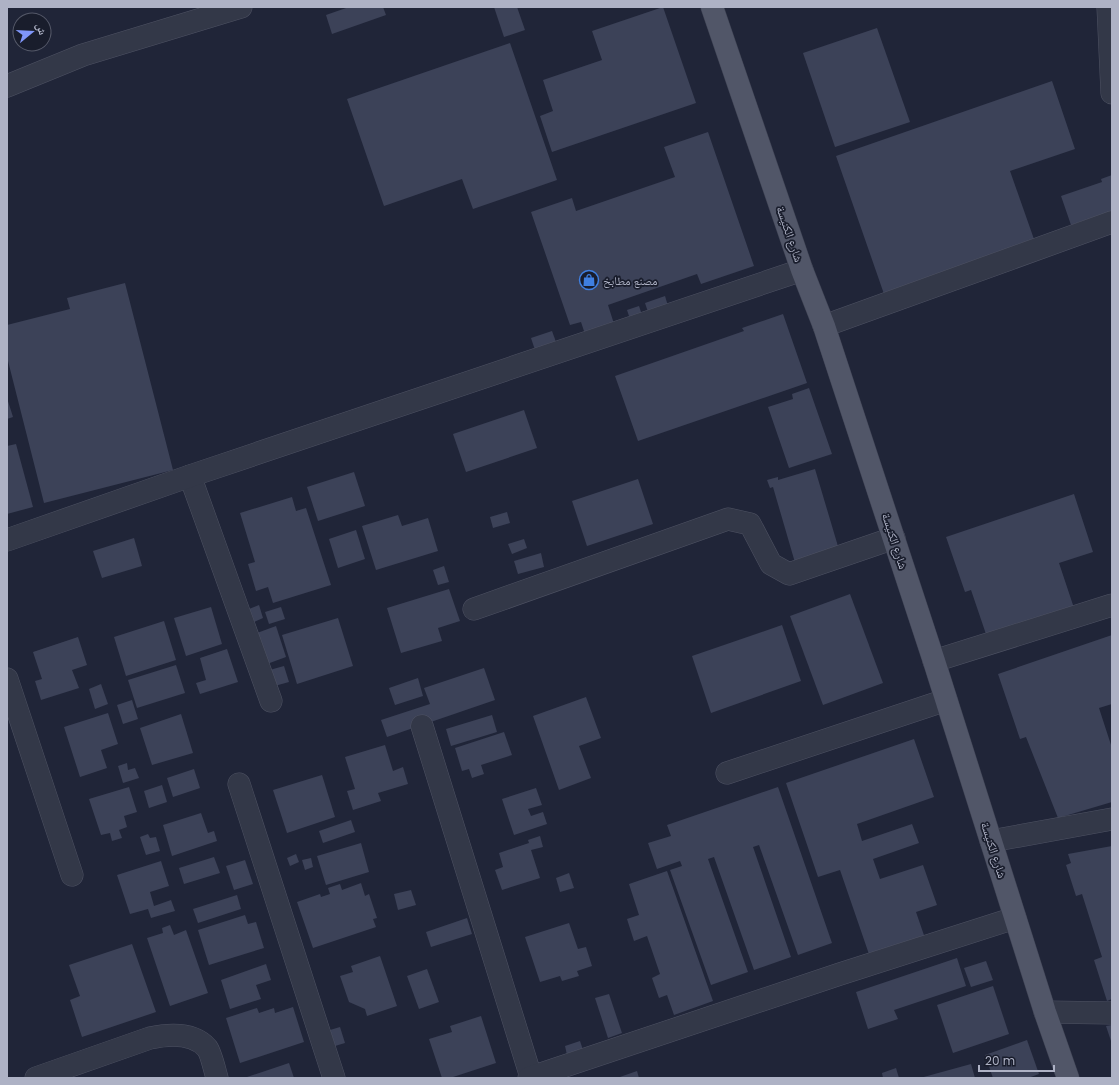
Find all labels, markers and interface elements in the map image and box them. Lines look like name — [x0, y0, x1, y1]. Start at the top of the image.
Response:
north arrow — [12, 12, 52, 52]
text: ش — [32, 21, 51, 37]
street label: شارع الكنيسة — [772, 204, 808, 264]
shop icon: مصنع مطابخ — [578, 269, 600, 291]
place label: مصنع مطابخ — [603, 272, 658, 289]
street label: شارع الكنيسة — [878, 511, 912, 571]
street label: شارع الكنيسة — [977, 820, 1011, 880]
scale bar — [979, 1047, 1054, 1073]
text: 20 m — [985, 1052, 1015, 1069]

